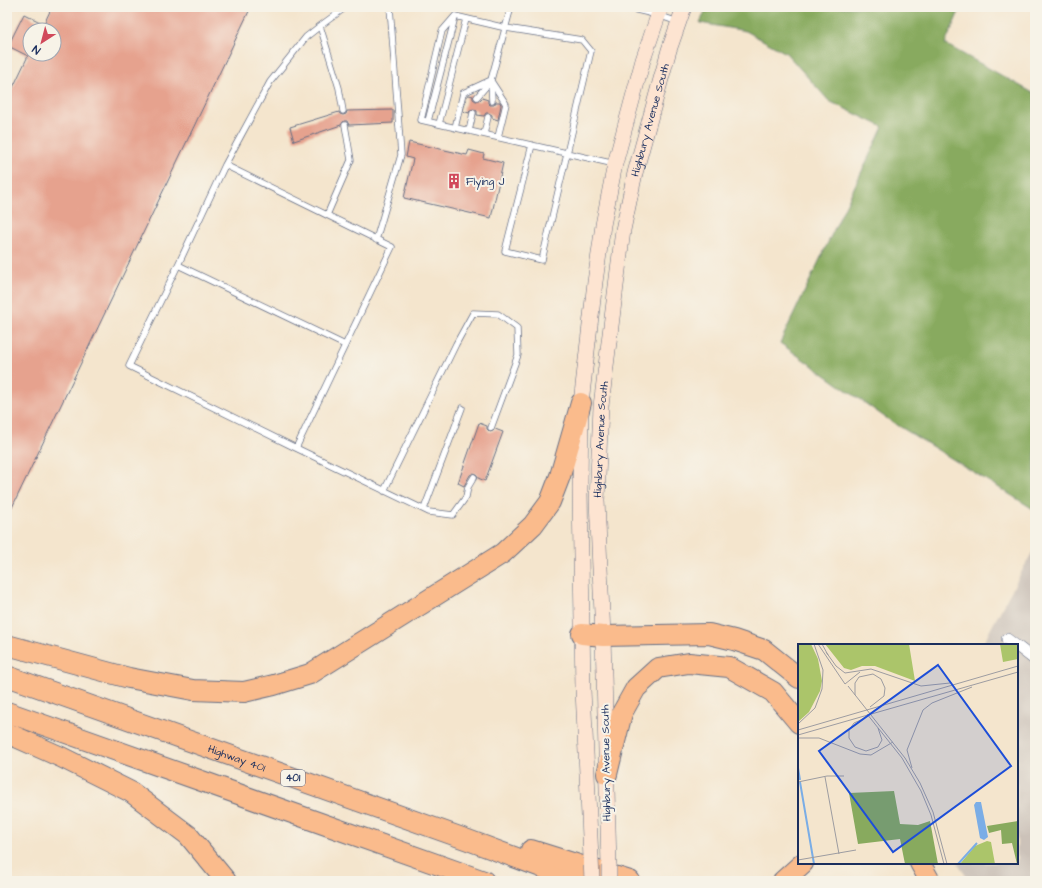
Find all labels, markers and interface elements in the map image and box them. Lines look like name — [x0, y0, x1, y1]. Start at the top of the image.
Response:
north arrow — [22, 22, 62, 62]
text: N — [29, 42, 44, 58]
street label: Highbury Avenue South — [627, 61, 673, 178]
building icon: Flying J — [445, 172, 463, 190]
place label: Flying J — [466, 174, 505, 190]
street label: Highbury Avenue South — [590, 380, 612, 498]
inset map — [798, 644, 1018, 864]
street label: Highbury Avenue South — [597, 704, 616, 821]
street label: Highway 401 — [206, 741, 268, 775]
road number: 401 — [281, 770, 305, 786]

